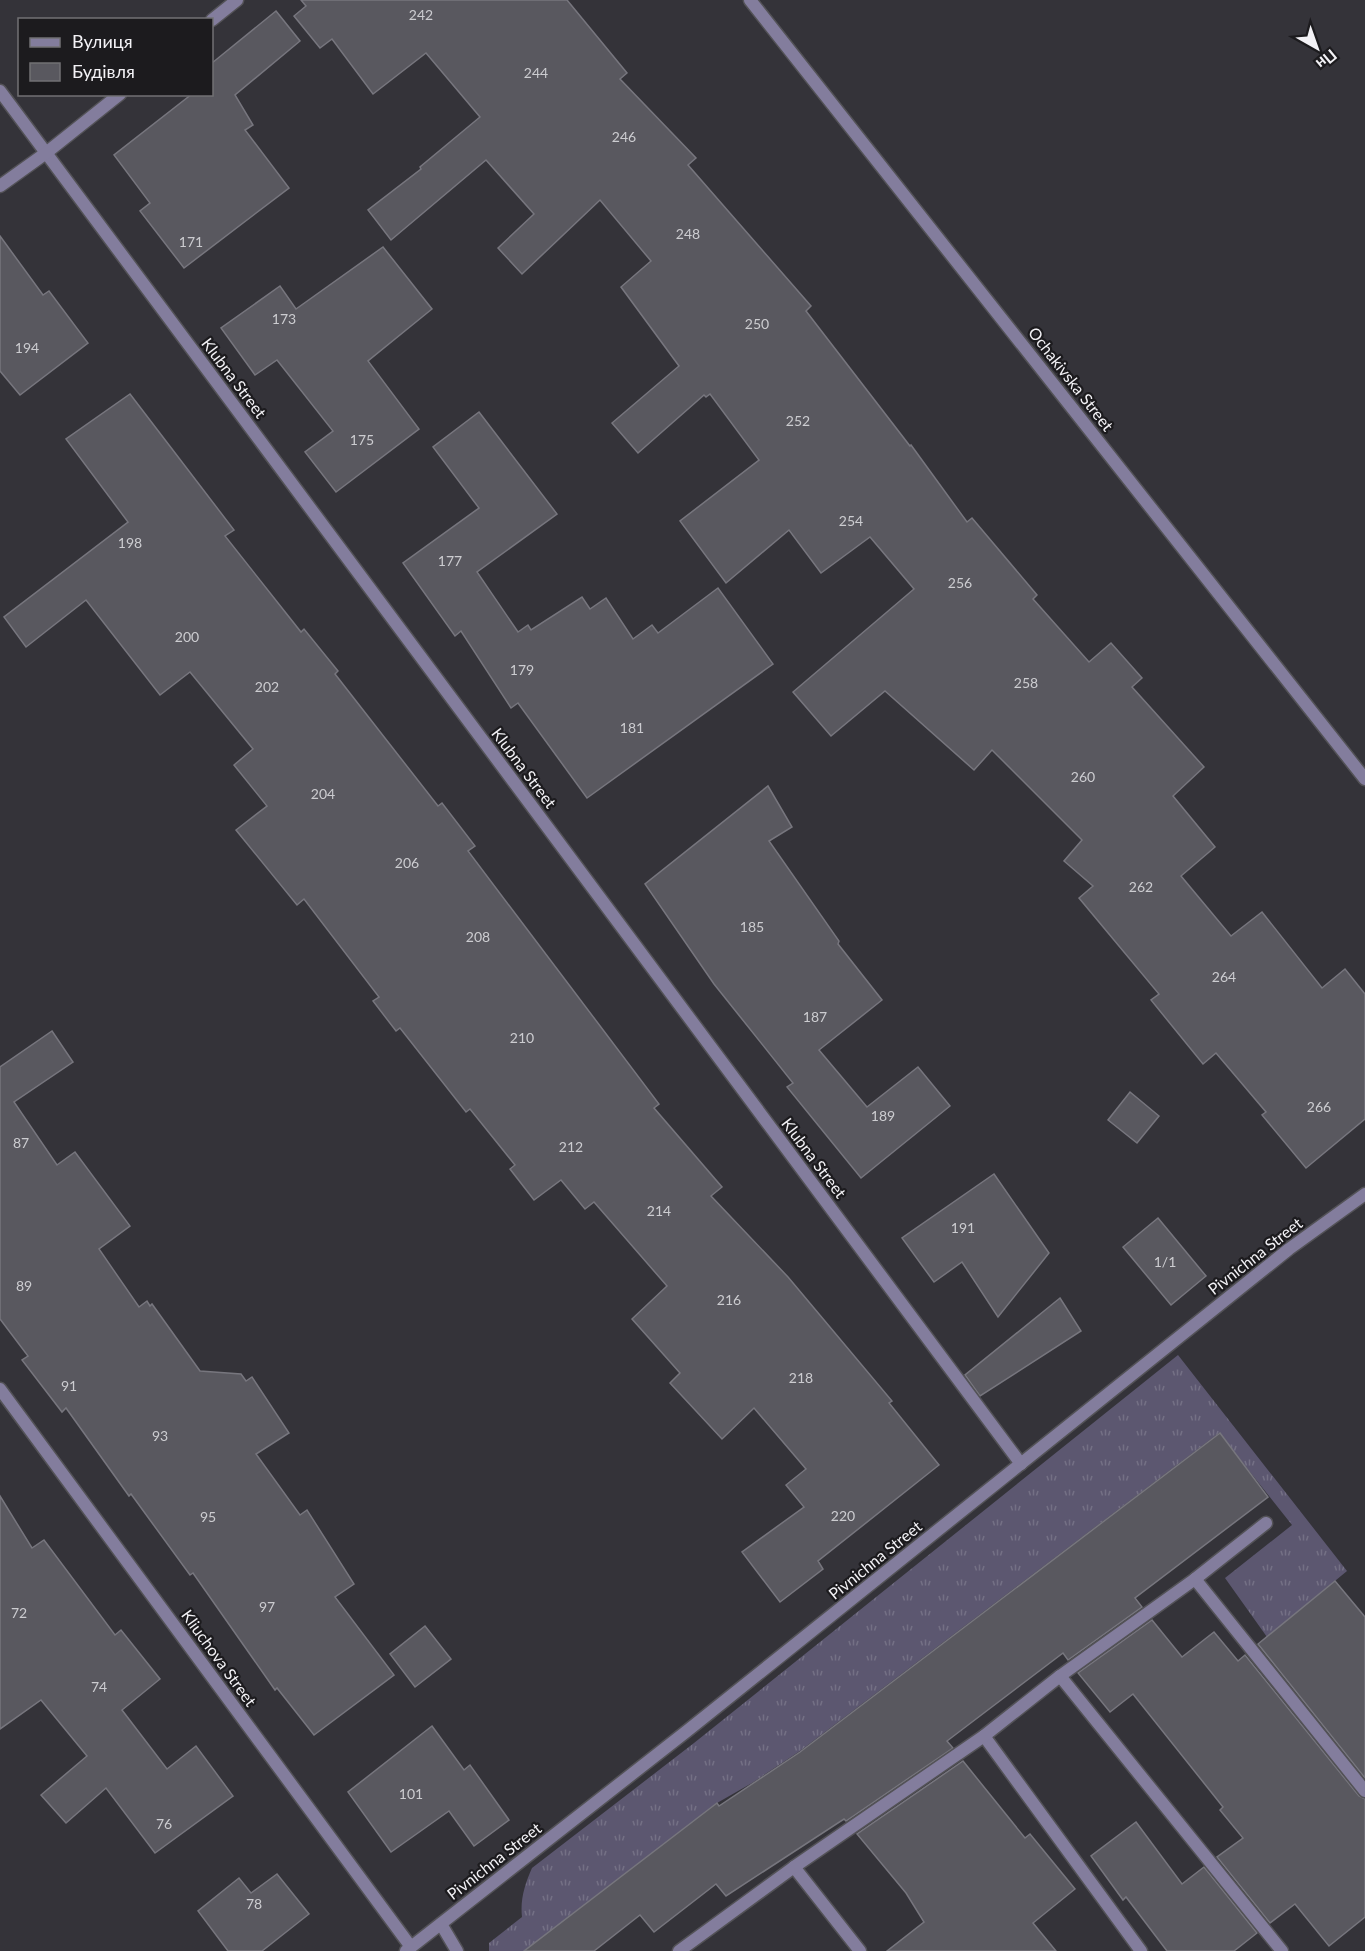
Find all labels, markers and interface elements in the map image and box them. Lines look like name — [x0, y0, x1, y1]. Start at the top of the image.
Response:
house number: 242 — [409, 6, 433, 23]
legend — [18, 18, 213, 96]
north arrow — [1287, 18, 1347, 78]
text: Вулиця — [72, 30, 133, 52]
text: Пн — [1313, 46, 1341, 74]
text: Будівля — [72, 60, 135, 82]
house number: 244 — [524, 64, 548, 81]
house number: 246 — [612, 128, 636, 145]
house number: 248 — [676, 225, 700, 242]
house number: 171 — [179, 233, 203, 250]
house number: 173 — [272, 310, 296, 327]
house number: 250 — [745, 315, 769, 332]
street label: Ochakivska Street — [1025, 323, 1118, 435]
street label: Klubna Street — [198, 334, 271, 422]
house number: 194 — [15, 339, 39, 356]
house number: 252 — [786, 412, 810, 429]
house number: 175 — [350, 431, 374, 448]
house number: 254 — [839, 512, 863, 529]
house number: 198 — [118, 534, 142, 551]
house number: 177 — [438, 552, 462, 569]
house number: 256 — [948, 574, 972, 591]
house number: 200 — [175, 628, 199, 645]
house number: 179 — [510, 661, 534, 678]
house number: 258 — [1014, 674, 1038, 691]
house number: 202 — [255, 678, 279, 695]
house number: 181 — [620, 719, 644, 736]
street label: Klubna Street — [488, 724, 561, 812]
house number: 260 — [1071, 768, 1095, 785]
house number: 204 — [311, 785, 335, 802]
house number: 206 — [395, 854, 419, 871]
house number: 262 — [1129, 878, 1153, 895]
house number: 185 — [740, 918, 764, 935]
house number: 208 — [466, 928, 490, 945]
house number: 264 — [1212, 968, 1236, 985]
house number: 187 — [803, 1008, 827, 1025]
house number: 210 — [510, 1029, 534, 1046]
house number: 266 — [1307, 1098, 1331, 1115]
house number: 189 — [871, 1107, 895, 1124]
street label: Klubna Street — [778, 1114, 851, 1202]
house number: 87 — [13, 1134, 29, 1151]
house number: 212 — [559, 1138, 583, 1155]
house number: 214 — [647, 1202, 671, 1219]
street label: Pivnichna Street — [1204, 1213, 1306, 1298]
house number: 191 — [951, 1219, 975, 1236]
house number: 1/1 — [1154, 1253, 1176, 1270]
house number: 89 — [16, 1277, 32, 1294]
house number: 216 — [717, 1291, 741, 1308]
house number: 218 — [789, 1369, 813, 1386]
house number: 91 — [61, 1377, 77, 1394]
house number: 93 — [152, 1427, 168, 1444]
house number: 220 — [831, 1507, 855, 1524]
house number: 95 — [200, 1508, 216, 1525]
street label: Pivnichna Street — [824, 1516, 925, 1603]
house number: 97 — [259, 1598, 275, 1615]
house number: 72 — [11, 1604, 27, 1621]
street label: Kliuchova Street — [178, 1606, 261, 1710]
house number: 74 — [91, 1678, 107, 1695]
house number: 101 — [399, 1785, 423, 1802]
house number: 76 — [156, 1815, 172, 1832]
street label: Pivnichna Street — [443, 1818, 545, 1903]
house number: 78 — [246, 1895, 262, 1912]

